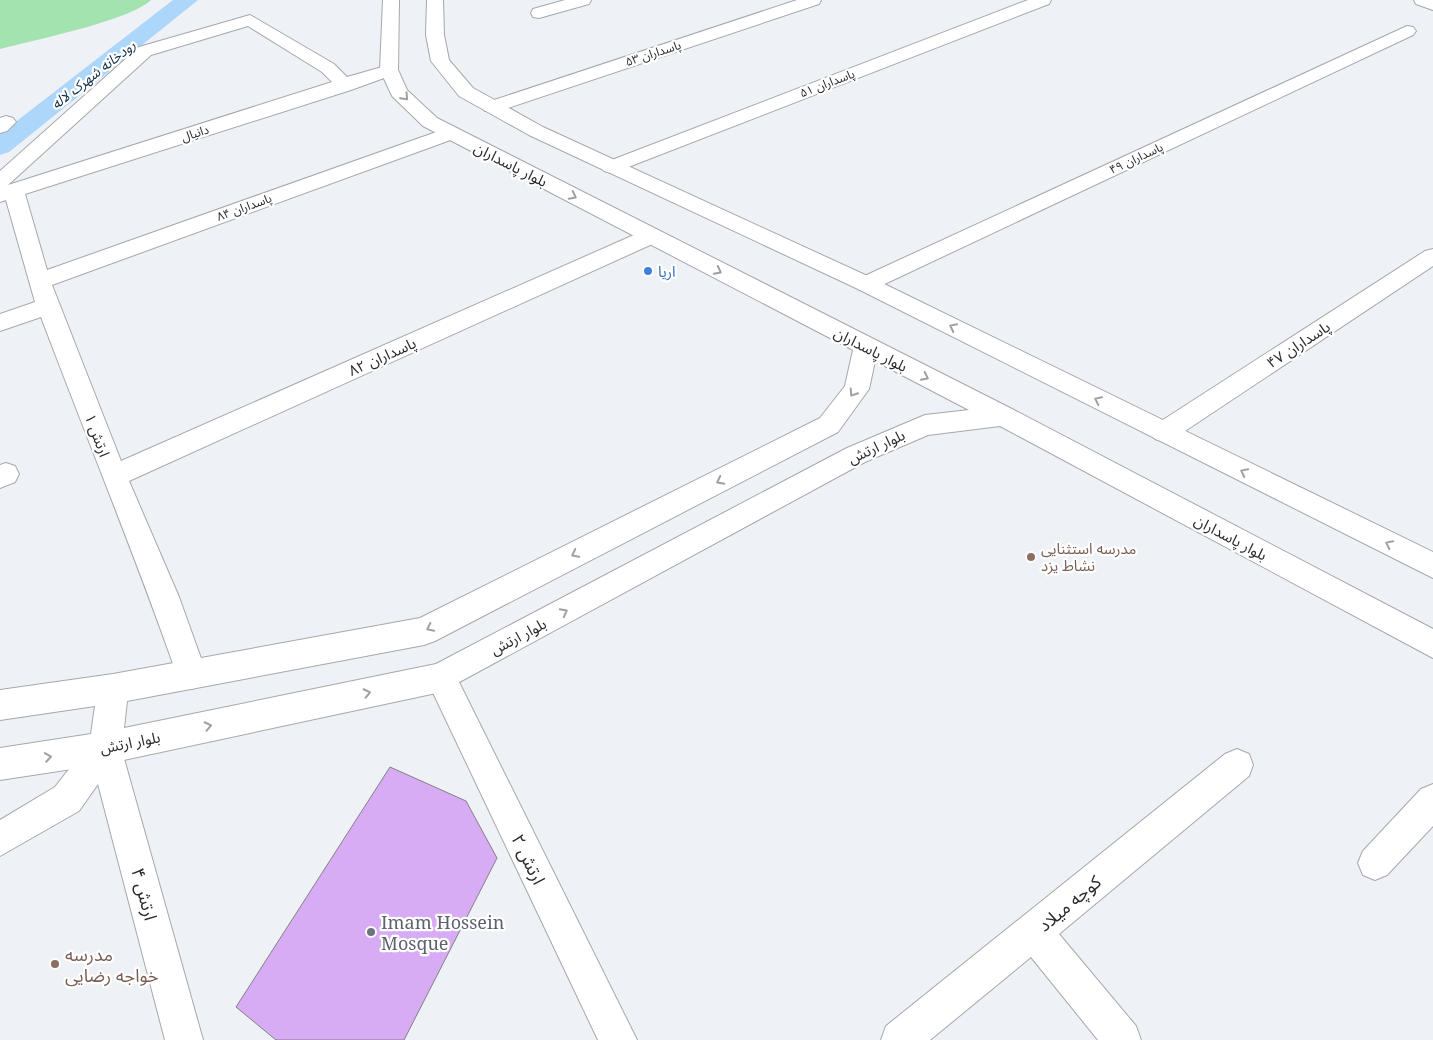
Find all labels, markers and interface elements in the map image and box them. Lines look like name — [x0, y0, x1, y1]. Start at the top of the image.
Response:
water label: رودخانه شهرک لاله — [47, 35, 139, 113]
street label: پاسداران ۵۳ — [623, 36, 683, 70]
street label: پاسداران ۵۱ — [797, 65, 857, 101]
one-way arrow — [399, 91, 408, 100]
street label: دانیال — [179, 120, 211, 145]
street label: بلوار پاسداران — [470, 137, 551, 192]
street label: پاسداران ۴۹ — [1106, 138, 1166, 178]
street label: پاسداران ۸۴ — [214, 189, 274, 225]
one-way arrow — [568, 190, 577, 200]
place label: اریا — [658, 261, 675, 281]
marker: اریا — [642, 265, 654, 277]
one-way arrow — [712, 265, 721, 275]
street label: پاسداران ۴۷ — [1262, 316, 1334, 373]
street label: بلوار پاسداران — [830, 322, 911, 377]
one-way arrow — [949, 324, 958, 334]
street label: پاسداران ۸۲ — [345, 332, 420, 381]
one-way arrow — [919, 370, 928, 380]
one-way arrow — [850, 388, 860, 397]
one-way arrow — [1094, 395, 1103, 406]
street label: ارتش ۱ — [81, 411, 115, 459]
street label: بلوار ارتش — [844, 424, 908, 468]
one-way arrow — [1240, 468, 1249, 478]
one-way arrow — [716, 474, 725, 485]
street label: بلوار پاسداران — [1191, 509, 1271, 566]
place label: مدرسه استثنایی نشاط یزد — [1041, 538, 1136, 575]
one-way arrow — [1385, 540, 1394, 550]
one-way arrow — [571, 548, 580, 558]
marker: مدرسه استثنایی نشاط یزد — [1025, 551, 1037, 563]
one-way arrow — [558, 608, 567, 618]
street label: بلوار ارتش — [486, 613, 550, 659]
one-way arrow — [426, 621, 435, 632]
one-way arrow — [362, 688, 371, 699]
one-way arrow — [203, 722, 212, 732]
street label: بلوار ارتش — [98, 726, 162, 758]
one-way arrow — [45, 752, 53, 763]
street label: ارتش ۲ — [506, 830, 552, 888]
street label: ارتش ۴ — [126, 865, 164, 923]
street label: کوچه میلاد — [1032, 869, 1106, 936]
place label: Imam Hossein Mosque — [381, 910, 505, 955]
marker: Imam Hossein Mosque — [365, 926, 377, 938]
place label: مدرسه خواجه رضایی — [65, 942, 159, 987]
marker: مدرسه خواجه رضایی — [49, 958, 61, 970]

